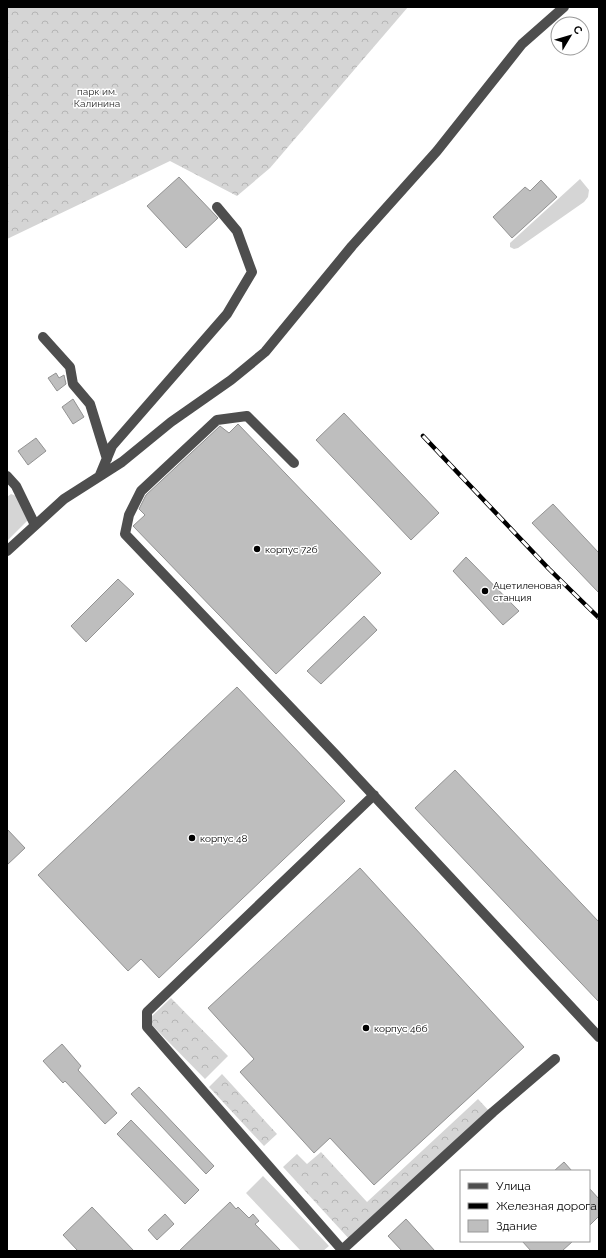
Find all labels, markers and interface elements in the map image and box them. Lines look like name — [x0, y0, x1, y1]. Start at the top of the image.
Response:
north arrow — [550, 16, 590, 56]
text: С — [570, 23, 585, 37]
park label: парк им. Калинина — [74, 86, 120, 109]
marker: корпус 72б — [252, 544, 262, 554]
place label: корпус 72б — [265, 544, 318, 555]
place label: Ацетиленовая станция — [493, 580, 561, 603]
marker: Ацетиленовая станция — [480, 586, 490, 596]
marker: корпус 48 — [187, 833, 197, 843]
place label: корпус 48 — [200, 833, 247, 844]
marker: корпус 46б — [361, 1023, 371, 1033]
place label: корпус 46б — [374, 1023, 428, 1034]
legend — [460, 1170, 590, 1242]
text: Улица — [496, 1179, 531, 1193]
text: Железная дорога — [496, 1199, 597, 1213]
text: Здание — [496, 1219, 537, 1233]

